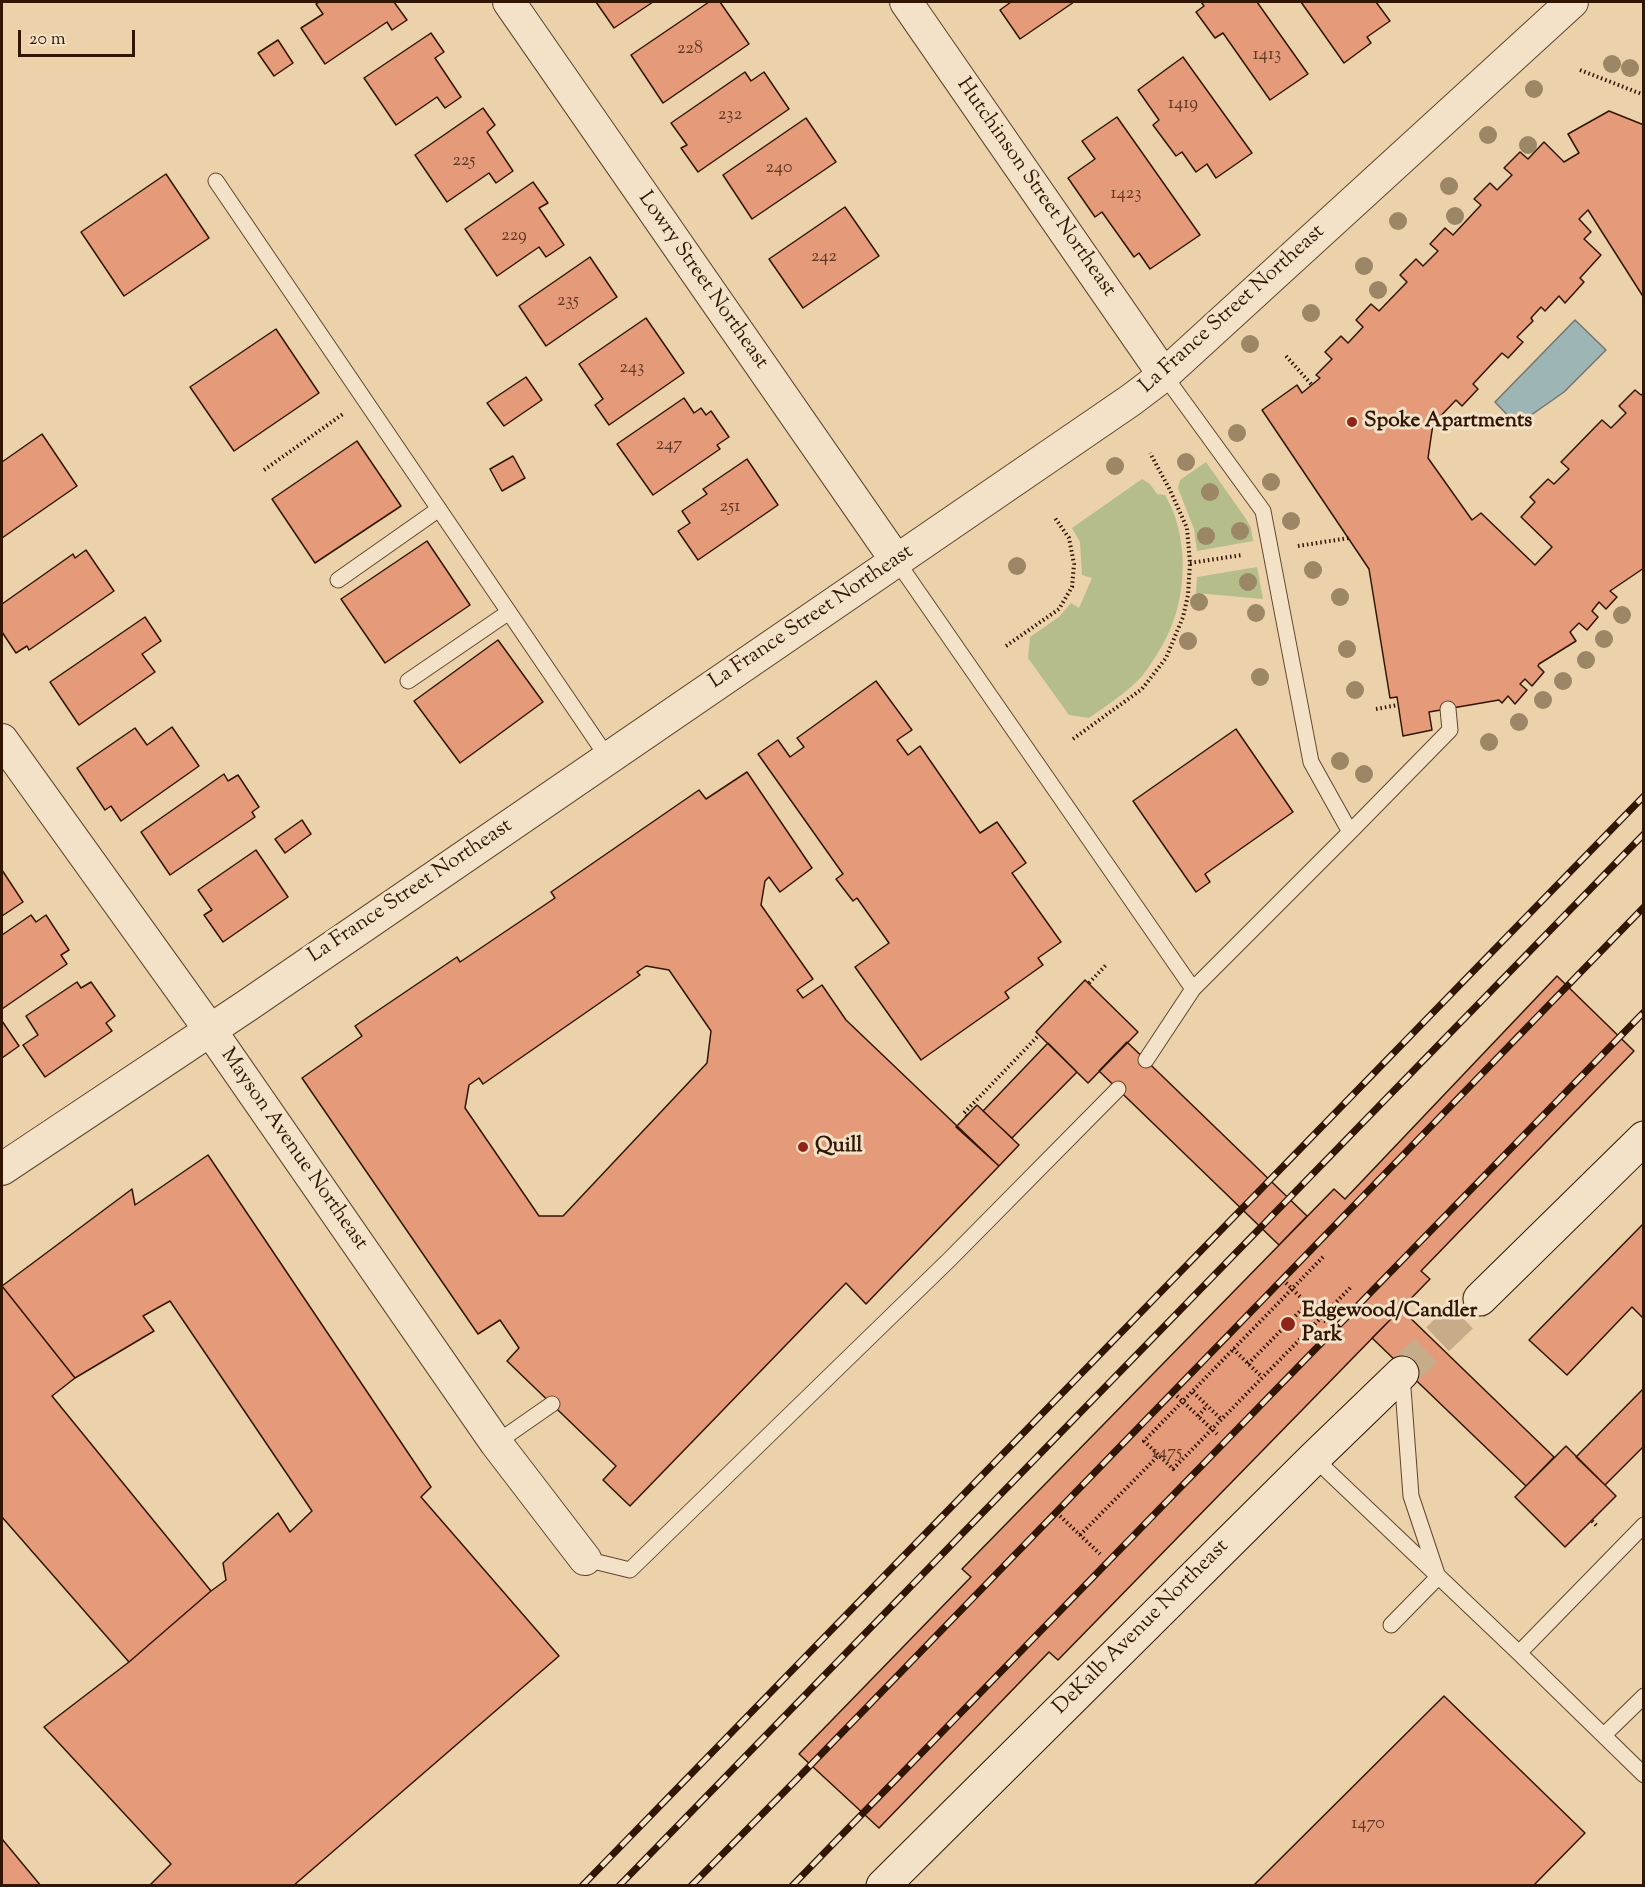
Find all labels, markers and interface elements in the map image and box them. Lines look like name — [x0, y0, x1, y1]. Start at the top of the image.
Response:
scale bar — [21, 18, 138, 56]
text: 20 m — [29, 27, 66, 53]
house number: 228 — [677, 39, 703, 61]
house number: 1413 — [1253, 45, 1281, 67]
street label: Hutchinson Street Northeast — [950, 74, 1120, 302]
house number: 1419 — [1168, 94, 1198, 116]
house number: 232 — [718, 105, 742, 127]
house number: 225 — [452, 151, 476, 173]
house number: 240 — [766, 158, 792, 180]
house number: 1423 — [1111, 184, 1141, 206]
street label: Lowry Street Northeast — [631, 187, 773, 375]
street label: La France Street Northeast — [1135, 220, 1331, 400]
house number: 229 — [501, 226, 527, 248]
house number: 242 — [811, 247, 837, 269]
house number: 235 — [557, 291, 579, 313]
house number: 243 — [620, 358, 644, 380]
place label: Spoke Apartments — [1364, 409, 1532, 435]
marker: Spoke Apartments — [1345, 415, 1359, 429]
house number: 247 — [656, 435, 682, 457]
house number: 251 — [720, 497, 740, 519]
street label: La France Street Northeast — [705, 540, 919, 696]
street label: La France Street Northeast — [304, 814, 518, 970]
street label: Mayson Avenue Northeast — [214, 1044, 372, 1256]
place label: Quill — [815, 1134, 862, 1160]
marker: Quill — [796, 1140, 810, 1154]
place label: Edgewood/Candler Park — [1302, 1299, 1477, 1349]
marker: Edgewood/Candler Park — [1279, 1315, 1297, 1333]
house number: 1475 — [1152, 1443, 1182, 1465]
street label: DeKalb Avenue Northeast — [1049, 1535, 1235, 1721]
house number: 1470 — [1351, 1814, 1385, 1836]

